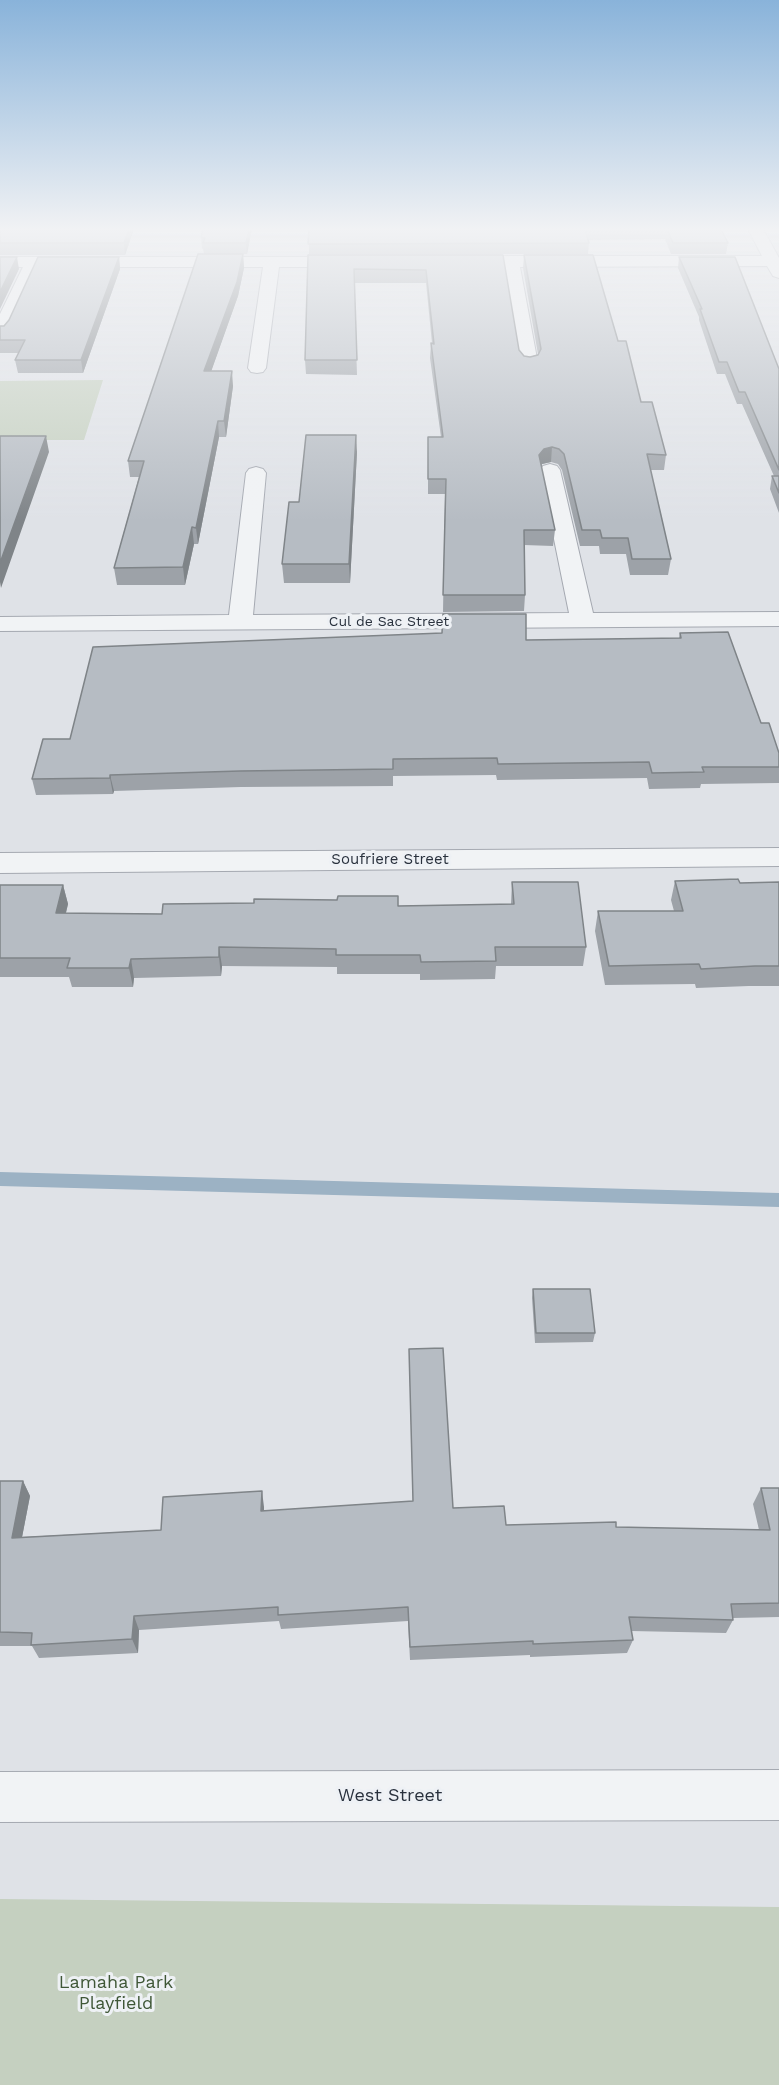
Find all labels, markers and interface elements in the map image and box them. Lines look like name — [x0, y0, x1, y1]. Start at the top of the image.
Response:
street label: Cul de Sac Street — [329, 614, 449, 630]
street label: Soufriere Street — [331, 851, 449, 869]
street label: West Street — [338, 1785, 442, 1807]
park label: Lamaha Park Playfield — [59, 1972, 173, 2014]

